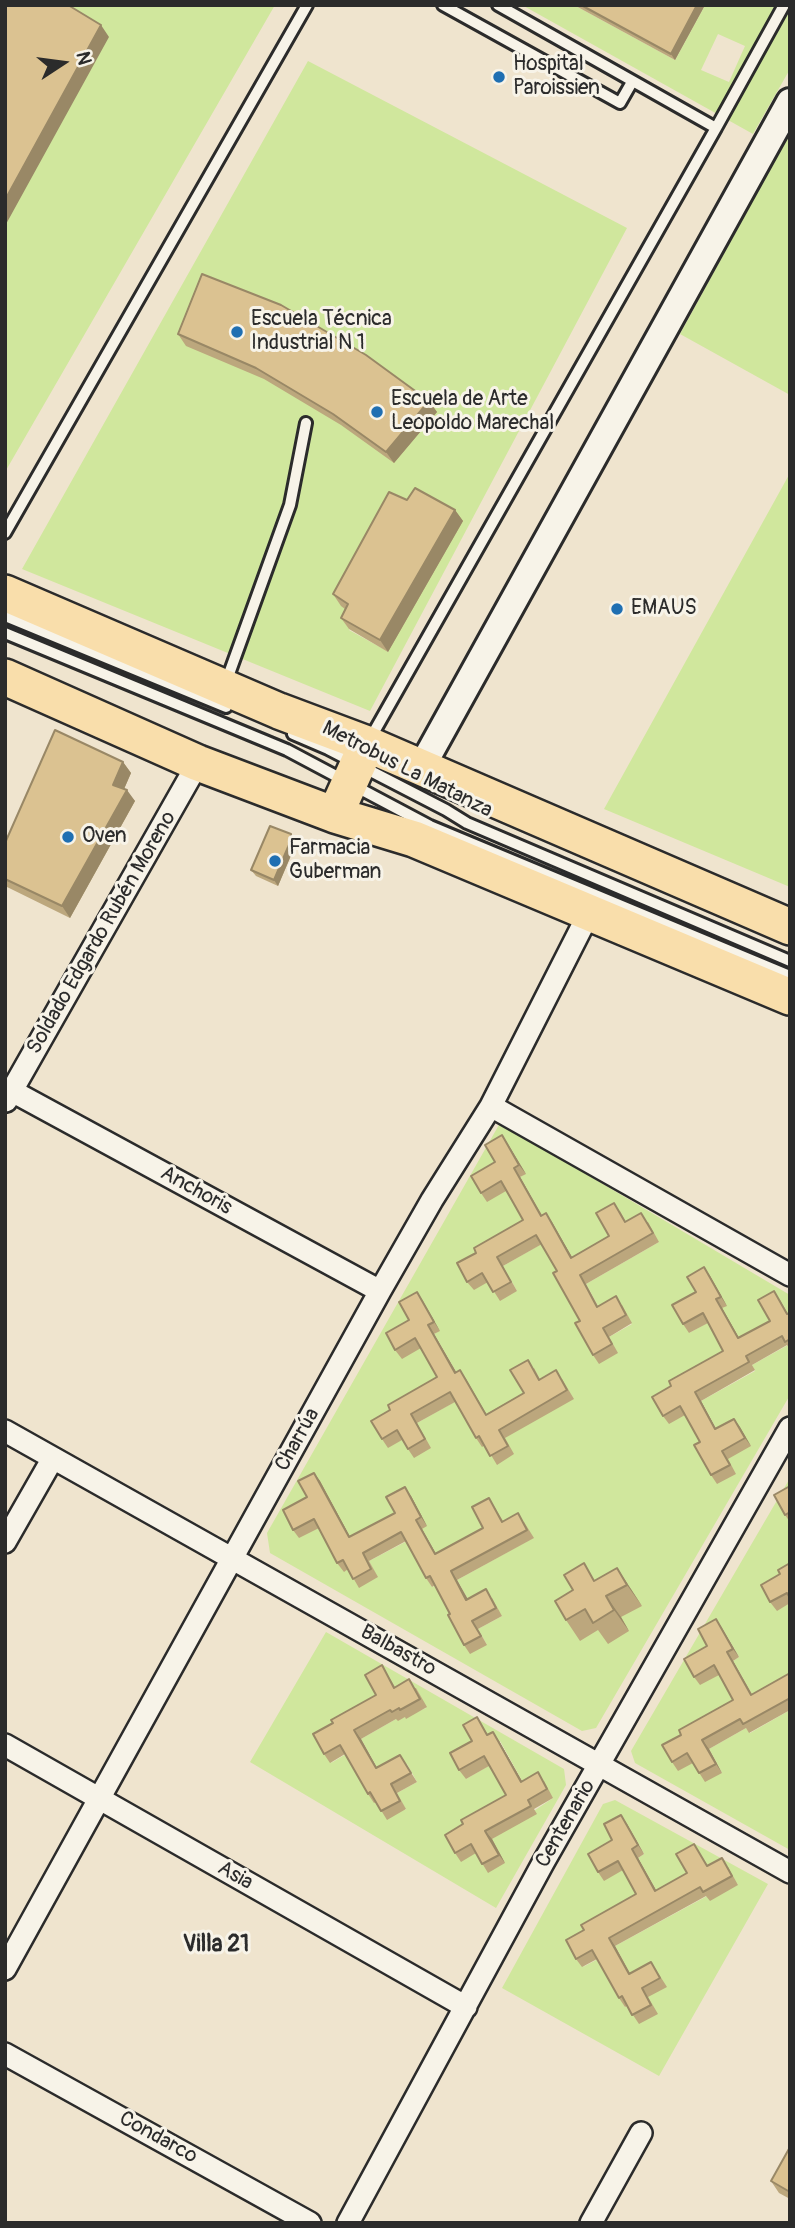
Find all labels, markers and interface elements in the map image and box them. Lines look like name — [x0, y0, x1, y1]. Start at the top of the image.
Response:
north arrow — [28, 28, 98, 98]
text: N — [70, 49, 97, 67]
place label: Hospital Paroissien — [513, 52, 600, 102]
marker: Hospital Paroissien — [491, 69, 507, 85]
place label: Escuela Técnica Industrial N 1 — [251, 307, 392, 357]
marker: Escuela Técnica Industrial N 1 — [229, 324, 245, 340]
place label: Escuela de Arte Leopoldo Marechal — [391, 387, 554, 437]
marker: Escuela de Arte Leopoldo Marechal — [369, 404, 385, 420]
place label: EMAUS — [631, 596, 697, 622]
marker: EMAUS — [609, 601, 625, 617]
street label: Metrobus La Matanza — [318, 716, 496, 824]
street label: Soldado Edgardo Rubén Moreno — [22, 807, 182, 1059]
place label: Oven — [82, 824, 127, 850]
marker: Oven — [60, 829, 76, 845]
place label: Farmacia Guberman — [289, 836, 381, 886]
marker: Farmacia Guberman — [267, 853, 283, 869]
street label: Anchoris — [156, 1161, 236, 1221]
street label: Charrúa — [270, 1404, 326, 1476]
street label: Balbastro — [356, 1620, 440, 1682]
street label: Centenario — [531, 1776, 601, 1872]
street label: Asia — [213, 1856, 257, 1896]
district label: Villa 21 — [183, 1931, 249, 1959]
street label: Condarco — [115, 2106, 201, 2170]

